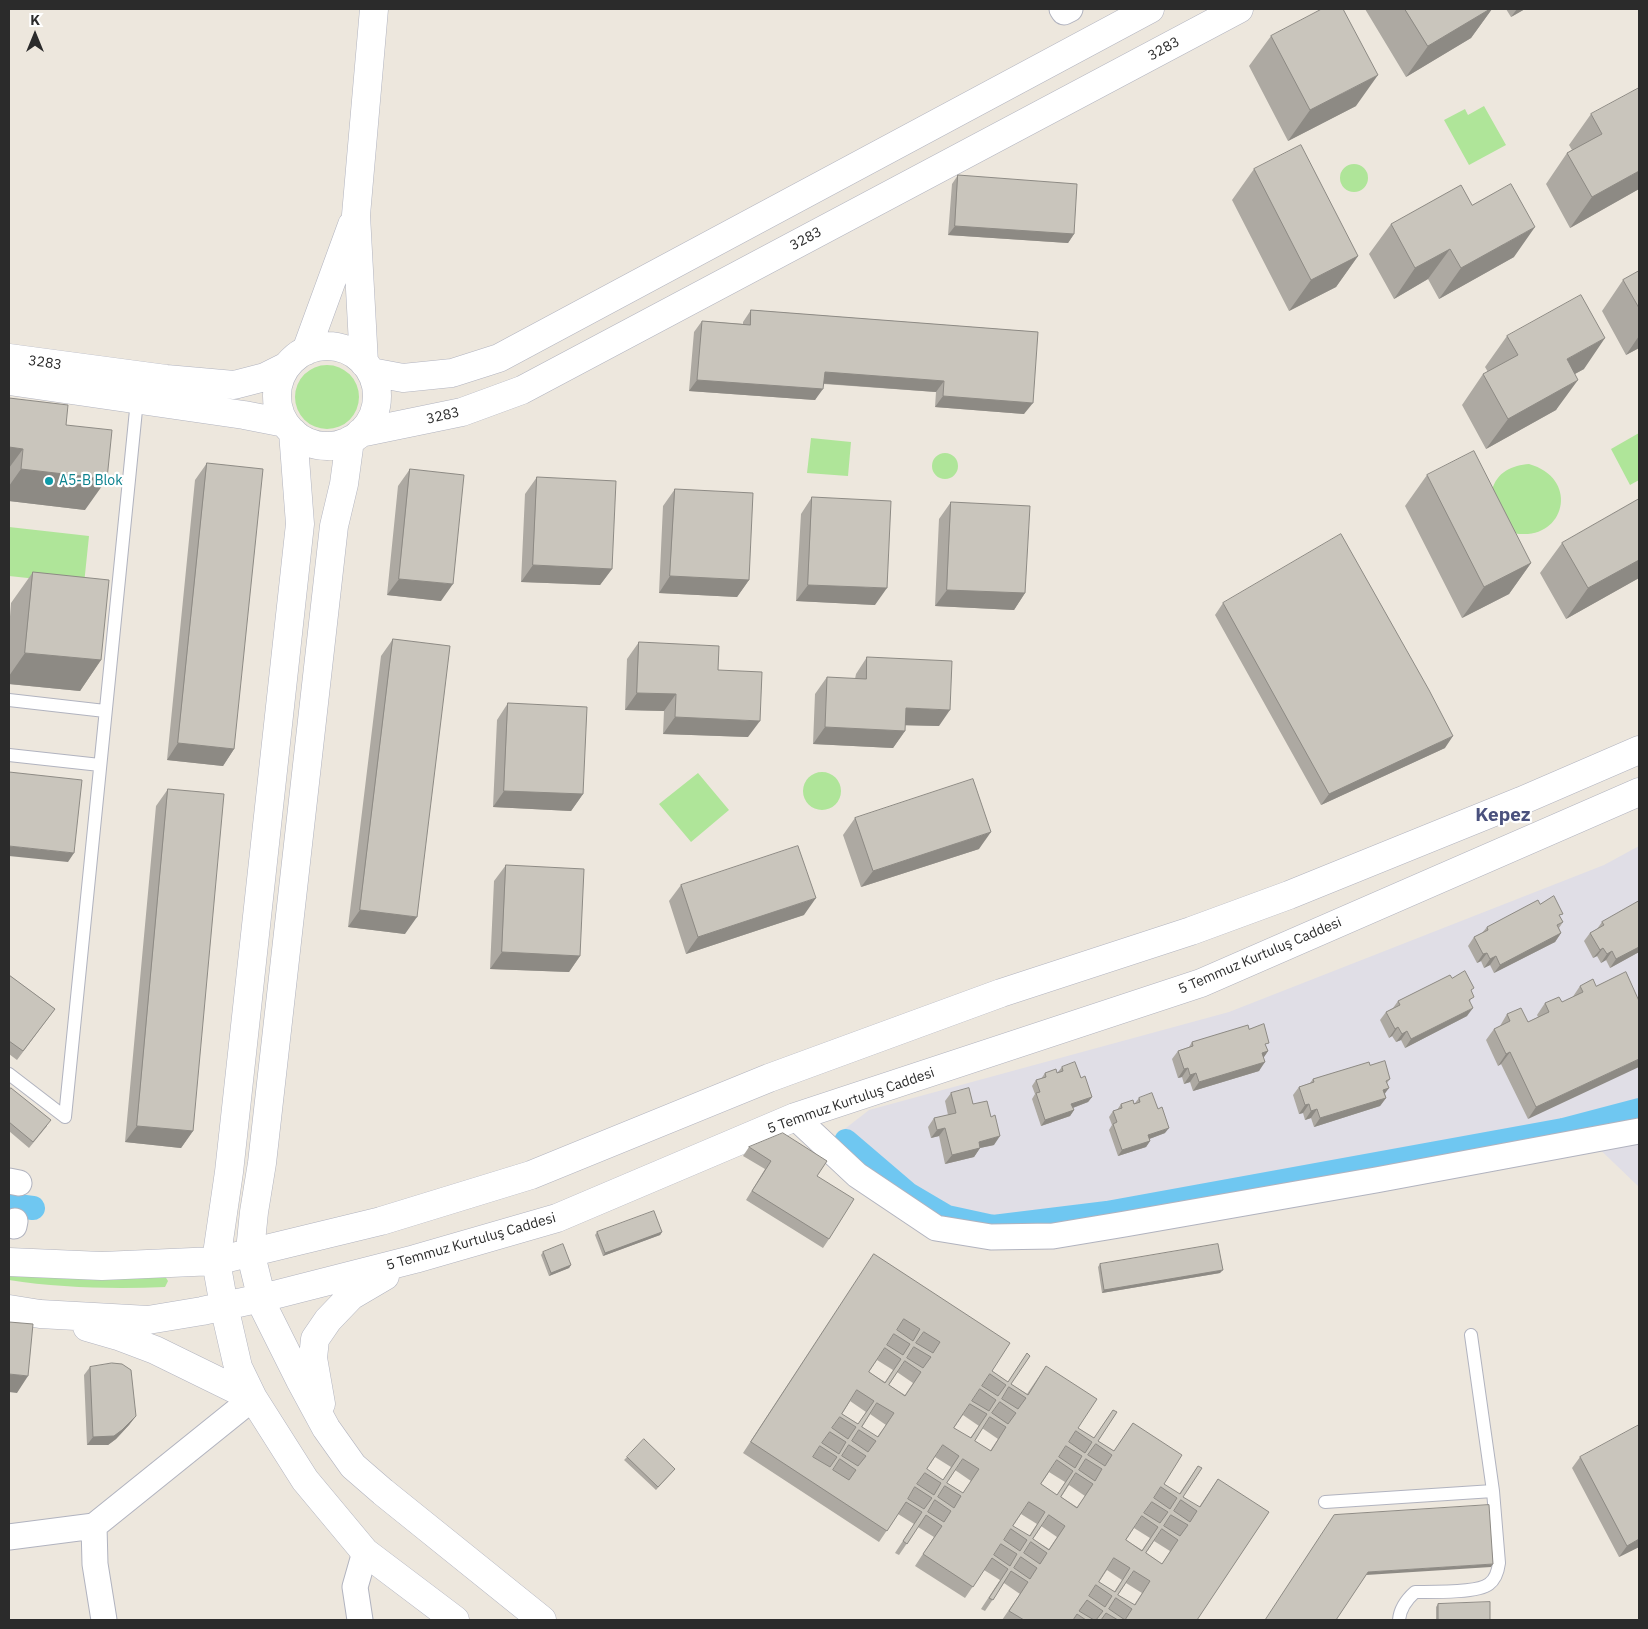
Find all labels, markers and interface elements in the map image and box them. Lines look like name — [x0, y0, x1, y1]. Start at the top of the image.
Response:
north arrow — [10, 10, 60, 60]
text: K — [30, 11, 40, 29]
street label: 3283 — [1145, 34, 1183, 64]
street label: 3283 — [787, 224, 825, 254]
street label: 3283 — [27, 352, 63, 374]
street label: 3283 — [425, 404, 461, 428]
place label: A5-B Blok — [59, 473, 123, 489]
marker: A5-B Blok — [43, 475, 55, 487]
district label: Kepez — [1475, 805, 1531, 827]
street label: 5 Temmuz Kurtuluş Caddesi — [1176, 914, 1344, 998]
street label: 5 Temmuz Kurtuluş Caddesi — [765, 1064, 937, 1138]
street label: 5 Temmuz Kurtuluş Caddesi — [384, 1210, 558, 1274]

